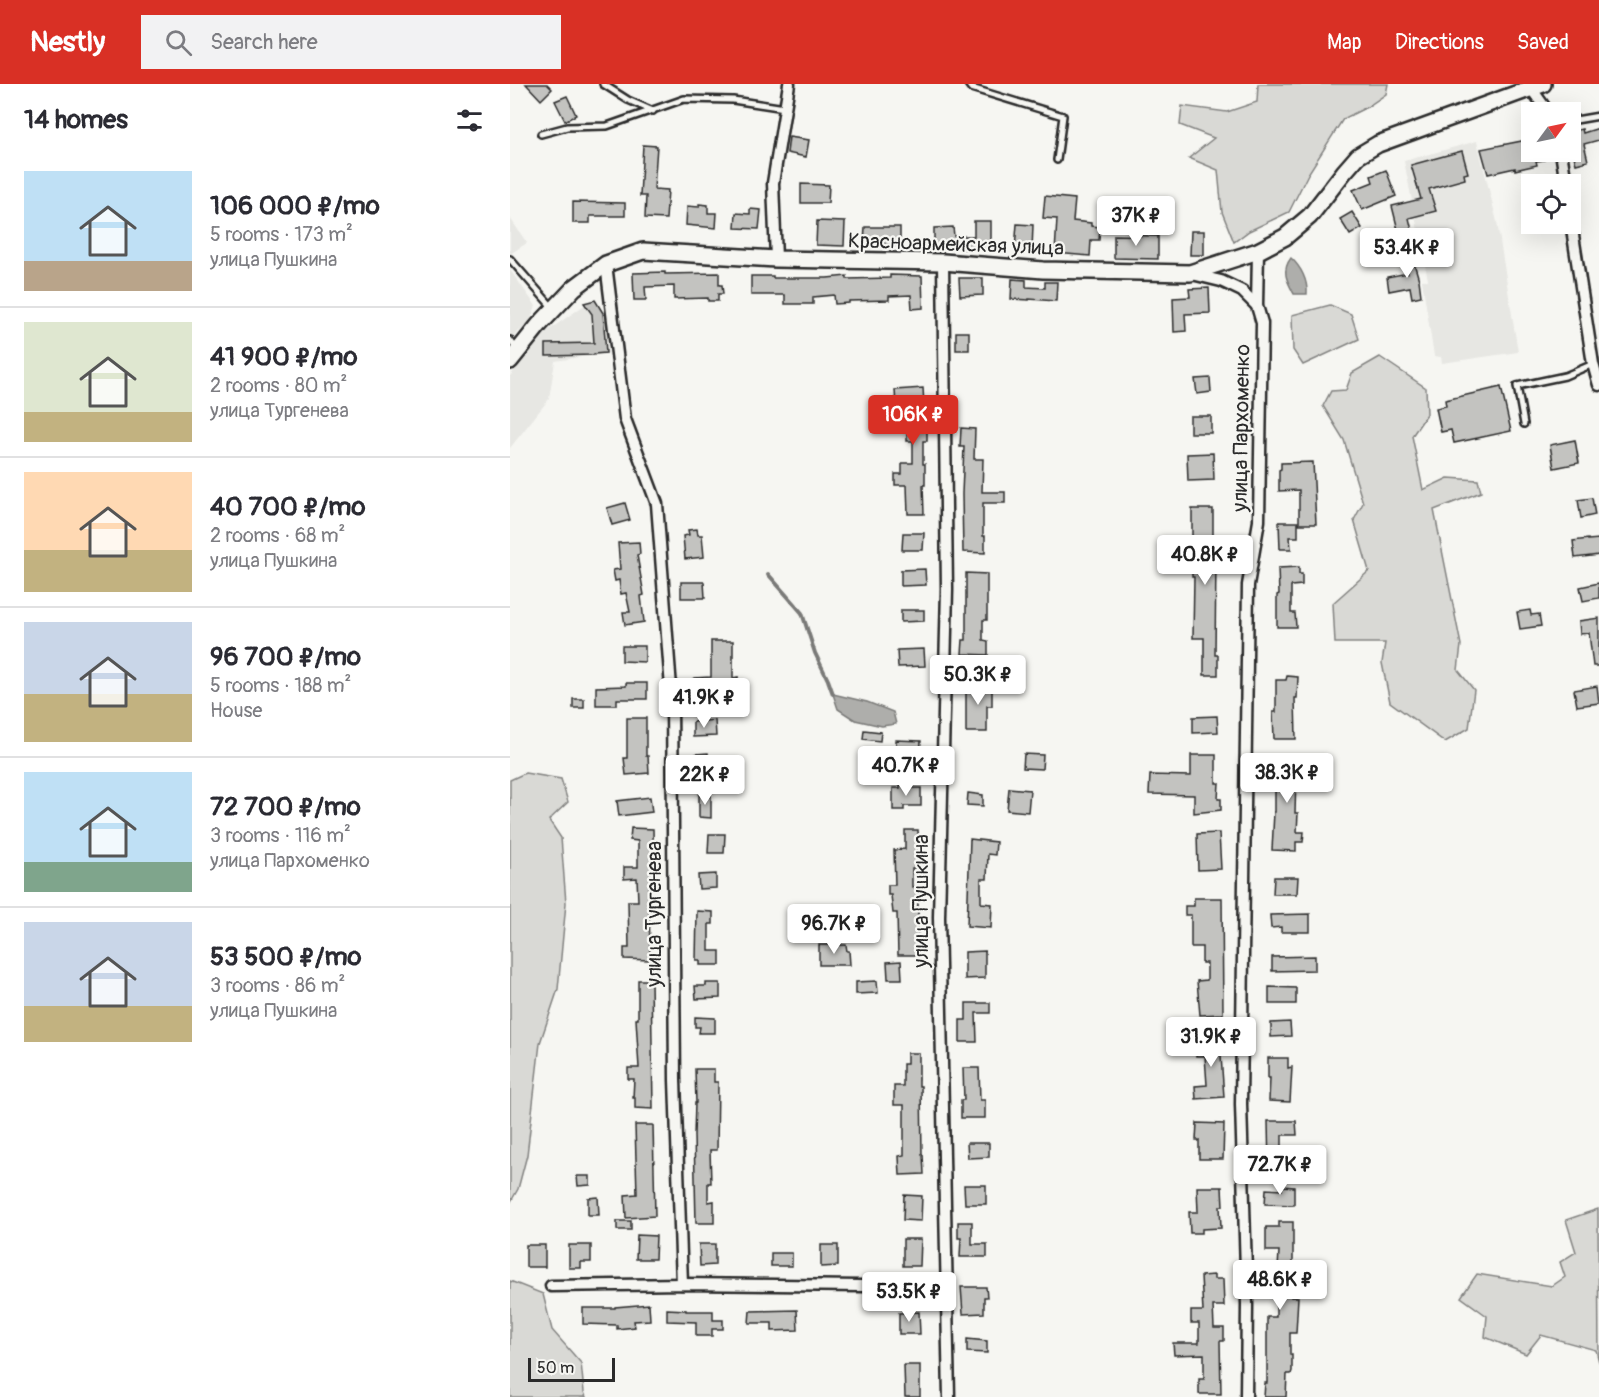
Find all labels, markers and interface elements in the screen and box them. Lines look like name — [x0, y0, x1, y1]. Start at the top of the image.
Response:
search box — [141, 15, 561, 69]
text: Nestly — [30, 25, 105, 60]
icon: search — [162, 26, 195, 59]
text: Search here — [210, 28, 318, 56]
text: Map — [1327, 29, 1362, 56]
text: Directions — [1395, 29, 1484, 56]
text: Saved — [1517, 29, 1569, 56]
north arrow — [1521, 102, 1581, 162]
map controls — [1521, 102, 1581, 234]
text: 14 homes — [24, 104, 128, 136]
icon: filters — [453, 104, 486, 137]
button: locate — [1521, 174, 1581, 234]
text: 106 000 ₽/mo — [210, 190, 380, 222]
icon: home — [72, 195, 144, 267]
pin: 37K ₽ — [1094, 196, 1178, 247]
text: 37K ₽ — [1111, 203, 1161, 228]
text: 5 rooms · 173 m² — [210, 222, 353, 247]
street label: Красноармейская улица — [848, 227, 1064, 262]
pin: 53.4K ₽ — [1352, 228, 1462, 279]
text: 53.4K ₽ — [1374, 235, 1440, 260]
text: улица Пушкина — [210, 247, 337, 272]
text: 41 900 ₽/mo — [210, 341, 357, 373]
street label: улица Пархоменко — [1227, 344, 1256, 513]
icon: home — [72, 346, 144, 418]
text: 2 rooms · 80 m² — [210, 373, 347, 398]
pin: 106K ₽ — [864, 395, 962, 446]
text: улица Тургенева — [210, 398, 349, 423]
text: 106K ₽ — [882, 402, 944, 427]
text: 40 700 ₽/mo — [210, 491, 365, 523]
icon: home — [72, 496, 144, 568]
text: 2 rooms · 68 m² — [210, 523, 345, 548]
pin: 40.8K ₽ — [1150, 535, 1260, 586]
text: 40.8K ₽ — [1171, 542, 1239, 567]
text: улица Пушкина — [210, 548, 337, 573]
text: 96 700 ₽/mo — [210, 641, 361, 673]
icon: home — [72, 646, 144, 718]
pin: 50.3K ₽ — [923, 655, 1033, 706]
text: 50.3K ₽ — [944, 662, 1012, 687]
text: 5 rooms · 188 m² — [210, 673, 351, 698]
pin: 41.9K ₽ — [649, 678, 759, 729]
text: 41.9K ₽ — [673, 685, 735, 710]
text: House — [210, 698, 262, 723]
pin: 40.7K ₽ — [851, 746, 961, 797]
text: 40.7K ₽ — [872, 753, 940, 778]
pin: 38.3K ₽ — [1232, 753, 1342, 804]
pin: 22K ₽ — [663, 755, 747, 806]
text: 38.3K ₽ — [1254, 760, 1320, 785]
text: 22K ₽ — [680, 762, 730, 787]
text: 72 700 ₽/mo — [210, 791, 361, 823]
icon: home — [72, 796, 144, 868]
text: 3 rooms · 116 m² — [210, 823, 351, 848]
street label: улица Пушкина — [908, 834, 935, 969]
street label: улица Тургенева — [641, 841, 668, 988]
text: улица Пархоменко — [210, 848, 370, 873]
pin: 96.7K ₽ — [779, 904, 889, 955]
text: 96.7K ₽ — [801, 911, 867, 936]
text: 53 500 ₽/mo — [210, 941, 361, 973]
icon: home — [72, 946, 144, 1018]
text: 3 rooms · 86 m² — [210, 973, 345, 998]
text: улица Пушкина — [210, 998, 337, 1023]
pin: 31.9K ₽ — [1156, 1017, 1266, 1068]
text: 31.9K ₽ — [1180, 1024, 1242, 1049]
pin: 72.7K ₽ — [1225, 1145, 1335, 1196]
text: 72.7K ₽ — [1247, 1152, 1313, 1177]
pin: 48.6K ₽ — [1225, 1260, 1335, 1311]
text: 48.6K ₽ — [1247, 1267, 1313, 1292]
pin: 53.5K ₽ — [854, 1272, 964, 1323]
text: 53.5K ₽ — [876, 1279, 942, 1304]
scale bar — [528, 1355, 615, 1382]
text: 50 m — [537, 1358, 574, 1378]

